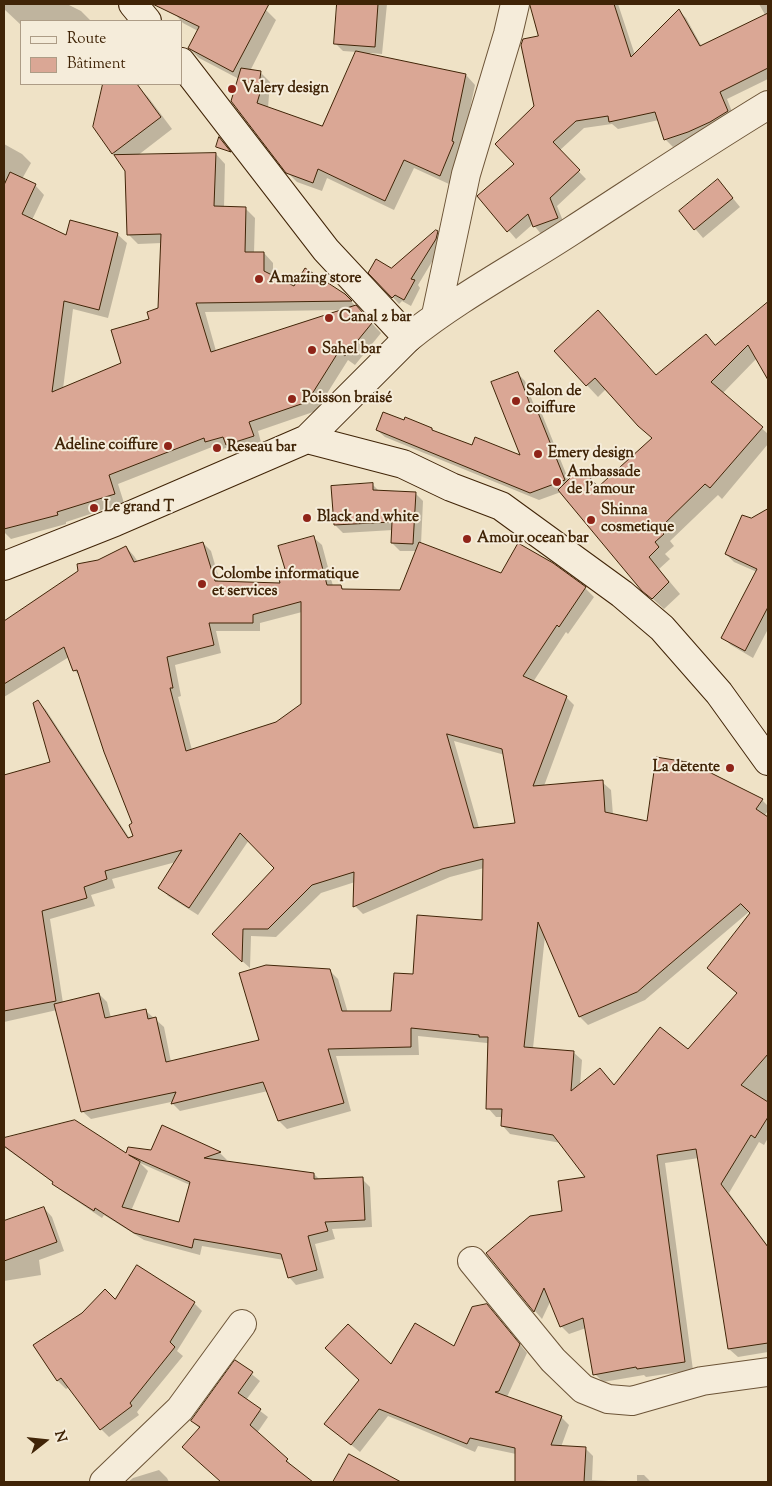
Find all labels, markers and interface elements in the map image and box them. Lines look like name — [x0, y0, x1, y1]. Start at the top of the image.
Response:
legend — [20, 20, 182, 85]
text: Route — [67, 29, 106, 50]
text: Bâtiment — [67, 54, 126, 75]
place label: Valery design — [242, 80, 329, 98]
marker: Valery design — [226, 83, 238, 95]
place label: Amazing store — [269, 270, 362, 288]
marker: Amazing store — [253, 273, 265, 285]
place label: Canal 2 bar — [339, 309, 412, 327]
marker: Canal 2 bar — [323, 312, 335, 324]
place label: Sahel bar — [322, 341, 381, 359]
marker: Sahel bar — [306, 344, 318, 356]
place label: Salon de coiffure — [526, 383, 581, 418]
place label: Poisson braisé — [302, 390, 392, 408]
marker: Poisson braisé — [286, 393, 298, 405]
marker: Salon de coiffure — [510, 395, 522, 407]
place label: Adeline coiffure — [54, 437, 158, 455]
place label: Reseau bar — [227, 439, 296, 457]
marker: Adeline coiffure — [162, 440, 174, 452]
marker: Reseau bar — [211, 442, 223, 454]
place label: Emery design — [548, 445, 634, 463]
marker: Emery design — [532, 448, 544, 460]
place label: Ambassade de l'amour — [567, 464, 640, 499]
marker: Ambassade de l'amour — [551, 476, 563, 488]
place label: Le grand T — [104, 499, 174, 517]
marker: Le grand T — [88, 502, 100, 514]
place label: Shinna cosmetique — [601, 502, 674, 537]
place label: Black and white — [317, 509, 419, 527]
marker: Black and white — [301, 512, 313, 524]
marker: Shinna cosmetique — [585, 514, 597, 526]
place label: Amour ocean bar — [477, 530, 589, 548]
marker: Amour ocean bar — [461, 533, 473, 545]
place label: Colombe informatique et services — [212, 566, 359, 601]
marker: Colombe informatique et services — [196, 578, 208, 590]
place label: La detente — [653, 759, 720, 777]
marker: La detente — [724, 762, 736, 774]
north arrow — [20, 1416, 70, 1466]
text: N — [48, 1429, 71, 1445]

